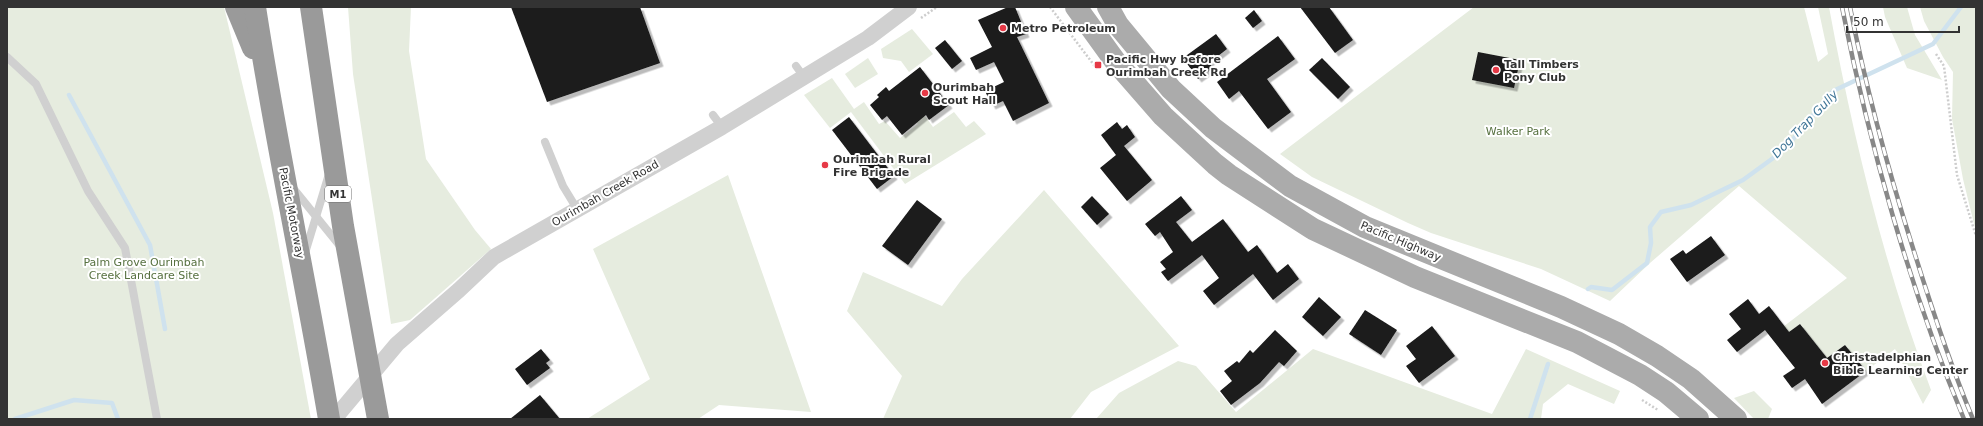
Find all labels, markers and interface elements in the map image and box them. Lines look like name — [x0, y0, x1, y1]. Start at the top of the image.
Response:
scale bar — [1847, 8, 1959, 34]
text: 50 m — [1853, 15, 1884, 29]
place label: Metro Petroleum — [1011, 22, 1116, 35]
marker: Metro Petroleum — [998, 23, 1008, 33]
place label: Pacific Hwy before Ourimbah Creek Rd — [1106, 53, 1227, 79]
place label: Tall Timbers Pony Club — [1504, 58, 1579, 84]
marker: Pacific Hwy before Ourimbah Creek Rd — [1093, 60, 1103, 70]
marker: Tall Timbers Pony Club — [1491, 65, 1501, 75]
place label: Ourimbah Scout Hall — [933, 81, 996, 107]
water label: Dog Trap Gully — [1769, 87, 1842, 161]
marker: Ourimbah Scout Hall — [920, 88, 930, 98]
park label: Walker Park — [1486, 125, 1551, 138]
place label: Ourimbah Rural Fire Brigade — [833, 153, 931, 179]
street label: Ourimbah Creek Road — [550, 158, 661, 229]
marker: Ourimbah Rural Fire Brigade — [820, 160, 830, 170]
street label: Pacific Motorway — [276, 166, 307, 260]
road number: M1 — [325, 186, 351, 202]
street label: Pacific Highway — [1359, 219, 1443, 264]
park label: Palm Grove Ourimbah Creek Landcare Site — [83, 256, 205, 282]
place label: Christadelphian Bible Learning Center — [1833, 351, 1969, 377]
marker: Christadelphian Bible Learning Center — [1820, 358, 1830, 368]

